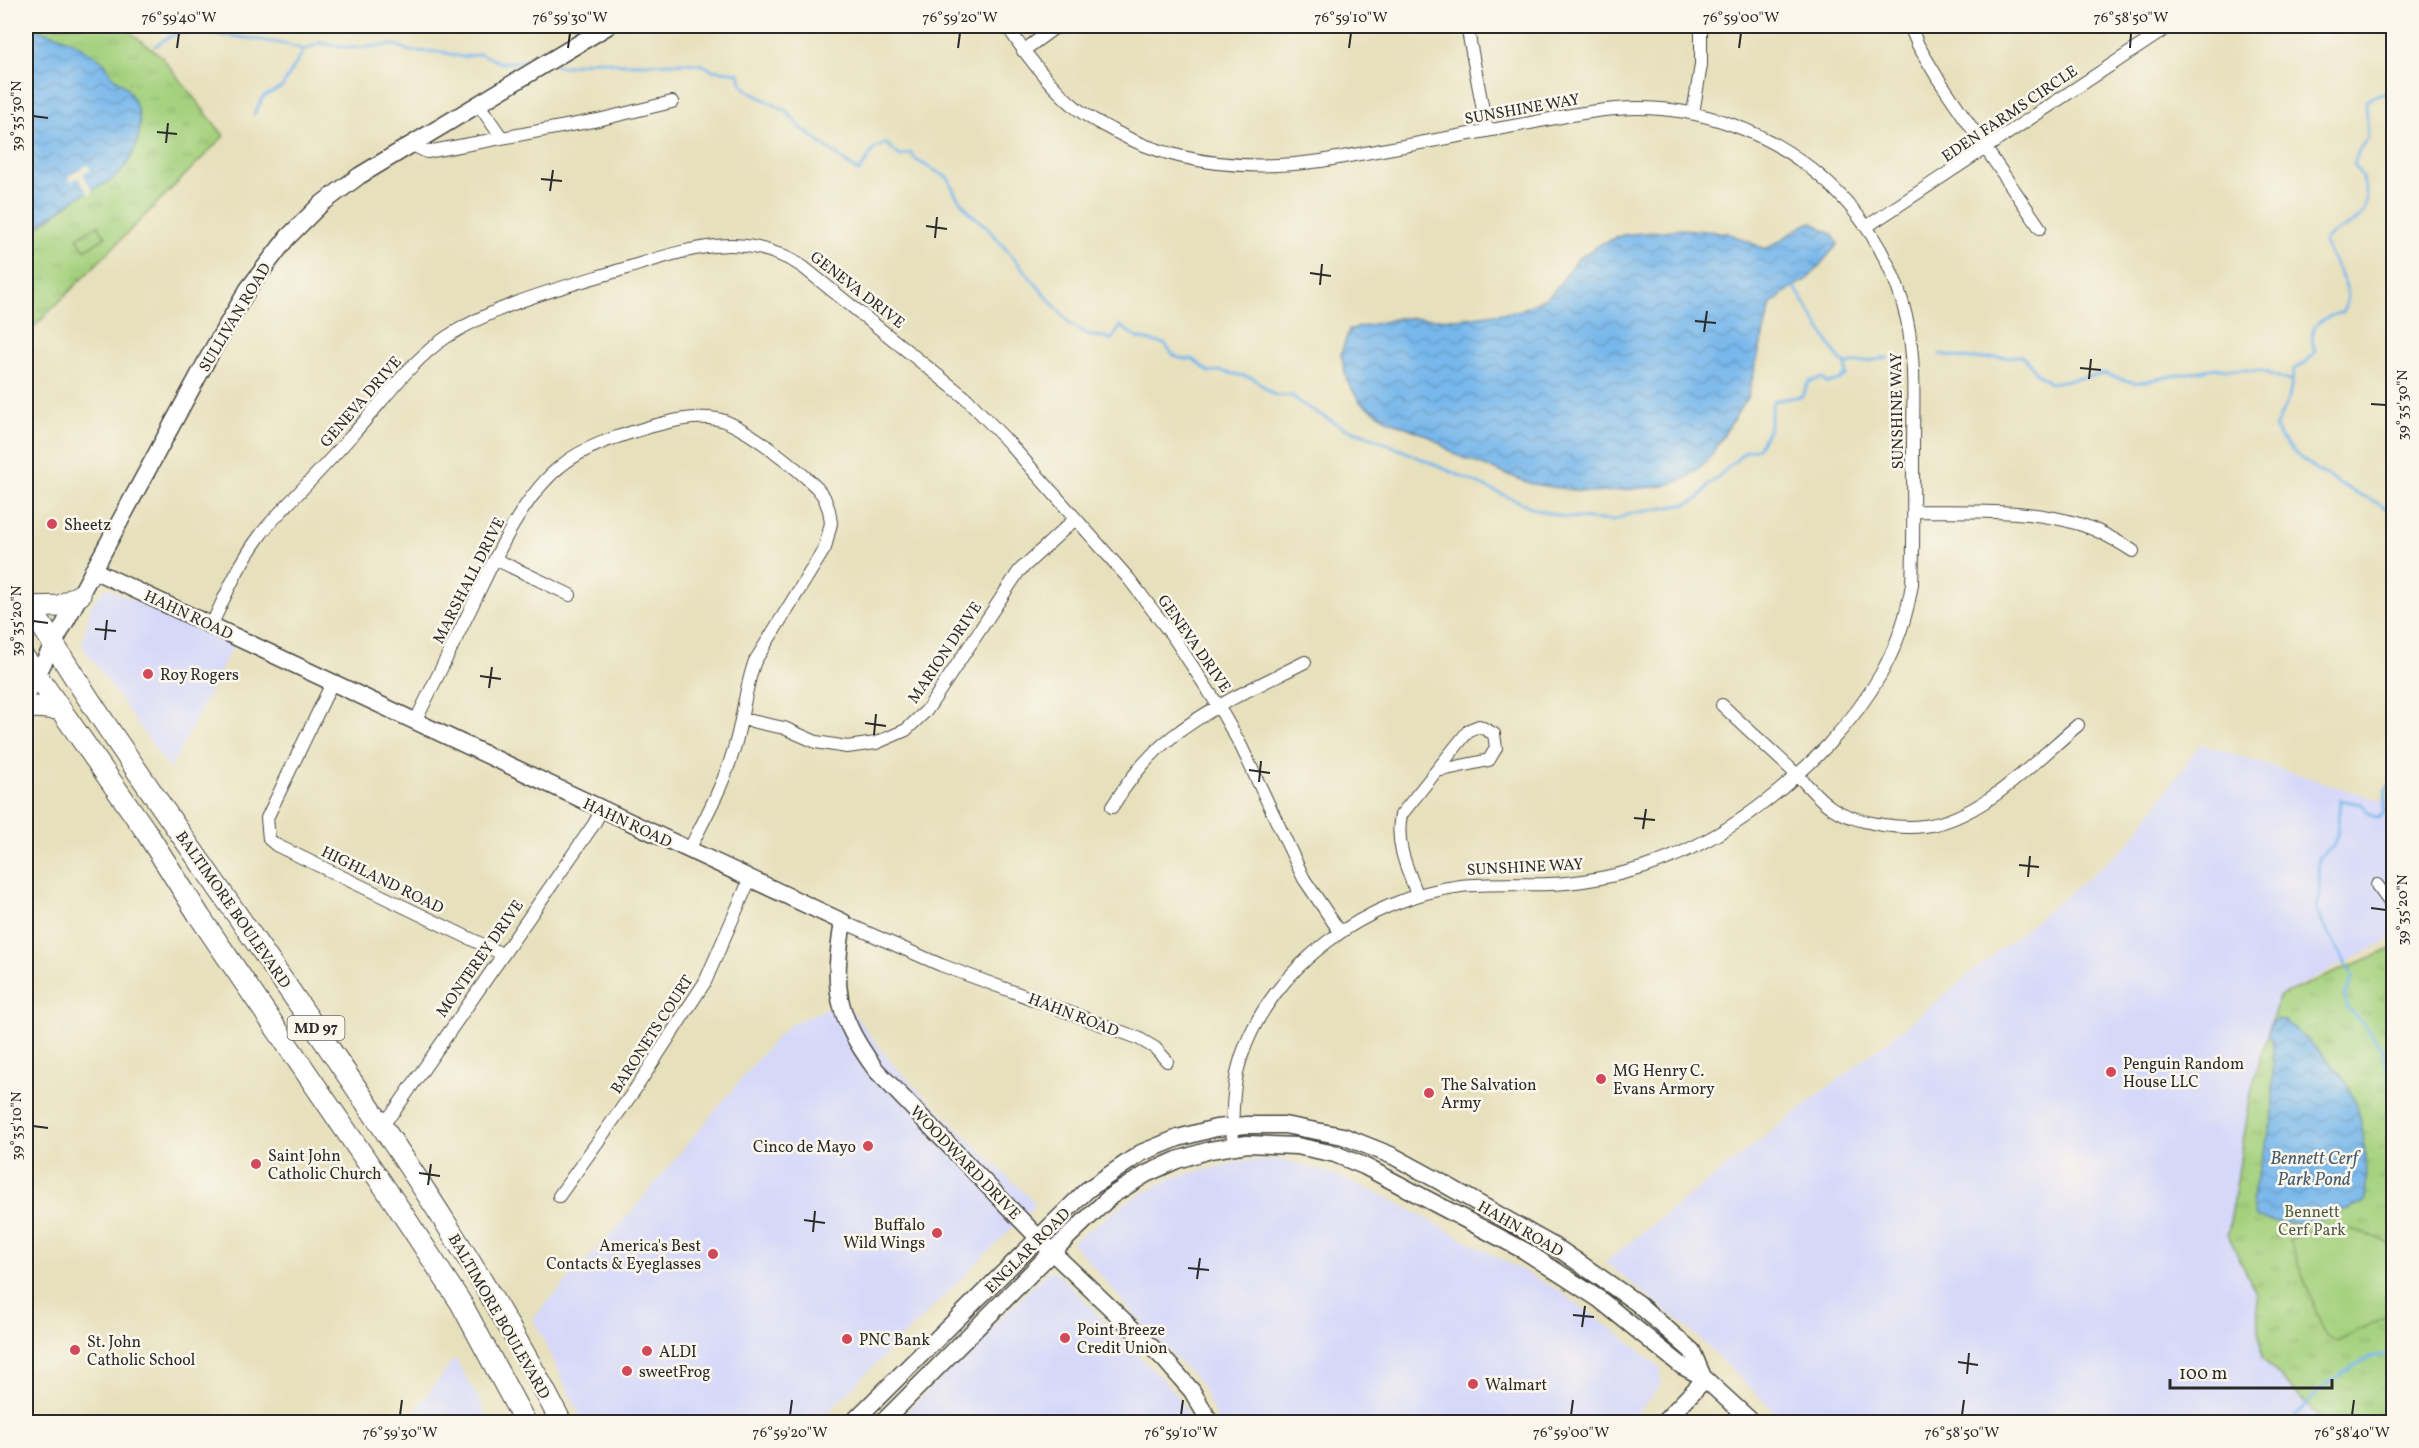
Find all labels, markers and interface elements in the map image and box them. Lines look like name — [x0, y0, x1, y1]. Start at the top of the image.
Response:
text: 76°59'40"W — [142, 8, 216, 29]
text: 76°59'30"W — [533, 8, 607, 29]
text: 76°59'20"W — [922, 8, 998, 29]
text: 76°59'10"W — [1314, 8, 1388, 29]
text: 76°59'00"W — [1703, 8, 1779, 29]
text: 76°58'50"W — [2094, 8, 2168, 29]
street label: EDEN FARMS CIRCLE — [1938, 61, 2082, 168]
text: 39°35'30"N — [7, 81, 28, 151]
street label: SUNSHINE WAY — [1463, 89, 1582, 131]
street label: GENEVA DRIVE — [805, 247, 909, 335]
street label: SULLIVAN ROAD — [194, 259, 277, 377]
street label: GENEVA DRIVE — [316, 352, 407, 453]
street label: SUNSHINE WAY — [1886, 352, 1910, 470]
text: 39°35'30"N — [2393, 370, 2414, 440]
street label: MARSHALL DRIVE — [428, 514, 511, 648]
place label: Sheetz — [64, 515, 111, 537]
marker: Sheetz — [45, 517, 59, 531]
text: 39°35'20"N — [7, 585, 28, 657]
street label: HAHN ROAD — [140, 586, 236, 646]
street label: GENEVA DRIVE — [1151, 591, 1235, 697]
street label: MARION DRIVE — [903, 598, 988, 708]
place label: Roy Rogers — [160, 665, 239, 687]
marker: Roy Rogers — [141, 667, 155, 681]
street label: HAHN ROAD — [579, 794, 675, 854]
street label: BALTIMORE BOULEVARD — [170, 827, 295, 993]
street label: HIGHLAND ROAD — [317, 842, 447, 920]
street label: SUNSHINE WAY — [1466, 854, 1584, 882]
text: 39°35'20"N — [2393, 874, 2414, 946]
street label: MONTEREY DRIVE — [432, 896, 529, 1022]
street label: BARONETS COURT — [606, 972, 699, 1099]
street label: HAHN ROAD — [1025, 988, 1122, 1043]
road number: MD 97 — [288, 1016, 344, 1040]
place label: Penguin Random House LLC — [2123, 1054, 2244, 1094]
place label: MG Henry C. Evans Armory — [1613, 1061, 1715, 1101]
marker: Penguin Random House LLC — [2104, 1065, 2118, 1079]
marker: MG Henry C. Evans Armory — [1594, 1072, 1608, 1086]
place label: The Salvation Army — [1441, 1075, 1537, 1115]
marker: The Salvation Army — [1422, 1086, 1436, 1100]
text: 39°35'10"N — [7, 1091, 28, 1161]
street label: WOODWARD DRIVE — [904, 1101, 1025, 1225]
place label: Cinco de Mayo — [753, 1137, 856, 1159]
marker: Cinco de Mayo — [861, 1139, 875, 1153]
place label: Saint John Catholic Church — [268, 1146, 382, 1186]
water label: Bennett Cerf Park Pond — [2270, 1147, 2361, 1193]
marker: Saint John Catholic Church — [249, 1157, 263, 1171]
street label: HAHN ROAD — [1473, 1196, 1567, 1263]
park label: Bennett Cerf Park — [2278, 1202, 2346, 1242]
street label: ENGLAR ROAD — [981, 1204, 1076, 1299]
place label: Buffalo Wild Wings — [843, 1215, 925, 1255]
marker: Buffalo Wild Wings — [930, 1226, 944, 1240]
street label: BALTIMORE BOULEVARD — [442, 1230, 555, 1404]
place label: America's Best Contacts & Eyeglasses — [546, 1236, 701, 1276]
marker: America's Best Contacts & Eyeglasses — [706, 1247, 720, 1261]
place label: Point Breeze Credit Union — [1077, 1320, 1168, 1360]
place label: PNC Bank — [859, 1330, 930, 1352]
marker: Point Breeze Credit Union — [1058, 1331, 1072, 1345]
place label: St. John Catholic School — [87, 1332, 196, 1372]
marker: PNC Bank — [840, 1332, 854, 1346]
place label: ALDI — [659, 1342, 697, 1364]
marker: St. John Catholic School — [68, 1343, 82, 1357]
marker: ALDI — [640, 1344, 654, 1358]
scale bar — [2170, 1352, 2332, 1390]
place label: sweetFrog — [639, 1362, 710, 1384]
text: 100 m — [2179, 1362, 2228, 1387]
marker: sweetFrog — [620, 1364, 634, 1378]
place label: Walmart — [1485, 1375, 1548, 1397]
marker: Walmart — [1466, 1377, 1480, 1391]
text: 76°59'30"W — [363, 1423, 437, 1444]
text: 76°59'20"W — [752, 1423, 828, 1444]
text: 76°59'10"W — [1144, 1423, 1218, 1444]
text: 76°59'00"W — [1533, 1423, 1609, 1444]
text: 76°58'50"W — [1925, 1423, 1999, 1444]
text: 76°58'40"W — [2314, 1423, 2390, 1444]

